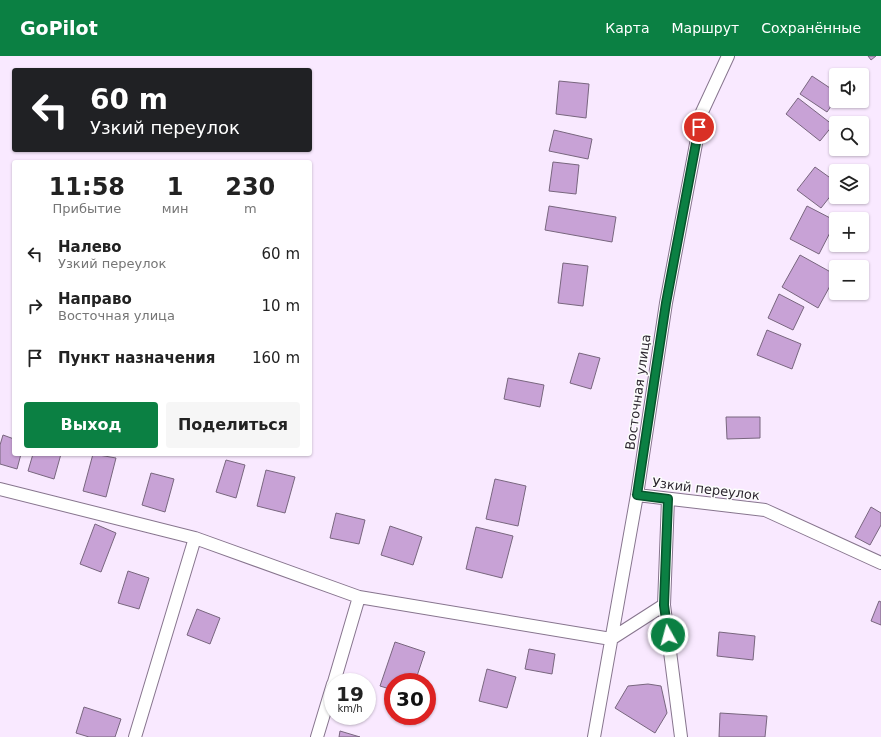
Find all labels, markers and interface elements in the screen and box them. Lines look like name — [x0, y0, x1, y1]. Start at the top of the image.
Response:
text: GoPilot — [20, 17, 98, 39]
text: Карта — [605, 20, 649, 36]
text: Маршрут — [671, 20, 739, 36]
text: Сохранённые — [761, 20, 861, 36]
map controls — [829, 68, 869, 300]
button: sound — [829, 68, 869, 108]
text: 60 m — [90, 83, 168, 116]
icon: left — [24, 84, 76, 136]
pin — [682, 110, 716, 144]
icon: arrive — [688, 116, 710, 138]
button: search — [829, 116, 869, 156]
text: Узкий переулок — [90, 117, 240, 138]
button: layers — [829, 164, 869, 204]
text: 11:58 — [49, 173, 125, 201]
text: 1 — [167, 173, 183, 201]
text: 230 — [225, 173, 275, 201]
text: Прибытие — [52, 201, 121, 216]
text: мин — [162, 201, 189, 216]
text: m — [244, 201, 257, 216]
button: + — [829, 212, 869, 252]
text: Налево — [58, 238, 122, 256]
icon: left — [24, 243, 46, 265]
text: 60 m — [262, 245, 300, 263]
text: Узкий переулок — [58, 256, 166, 271]
button: − — [829, 260, 869, 300]
text: Направо — [58, 290, 132, 308]
icon: right — [24, 295, 46, 317]
text: 10 m — [262, 297, 300, 315]
text: Восточная улица — [58, 308, 175, 323]
street label: Восточная улица — [622, 333, 654, 451]
icon: arrive — [24, 347, 46, 369]
text: Пункт назначения — [58, 349, 215, 367]
text: 160 m — [252, 349, 300, 367]
button: Выход — [24, 402, 158, 448]
button: Поделиться — [166, 402, 300, 448]
street label: Узкий переулок — [651, 475, 761, 503]
position arrow — [647, 614, 689, 656]
speed limit sign: 30 — [384, 673, 436, 725]
text: 19 — [336, 682, 364, 706]
text: km/h — [337, 703, 363, 714]

